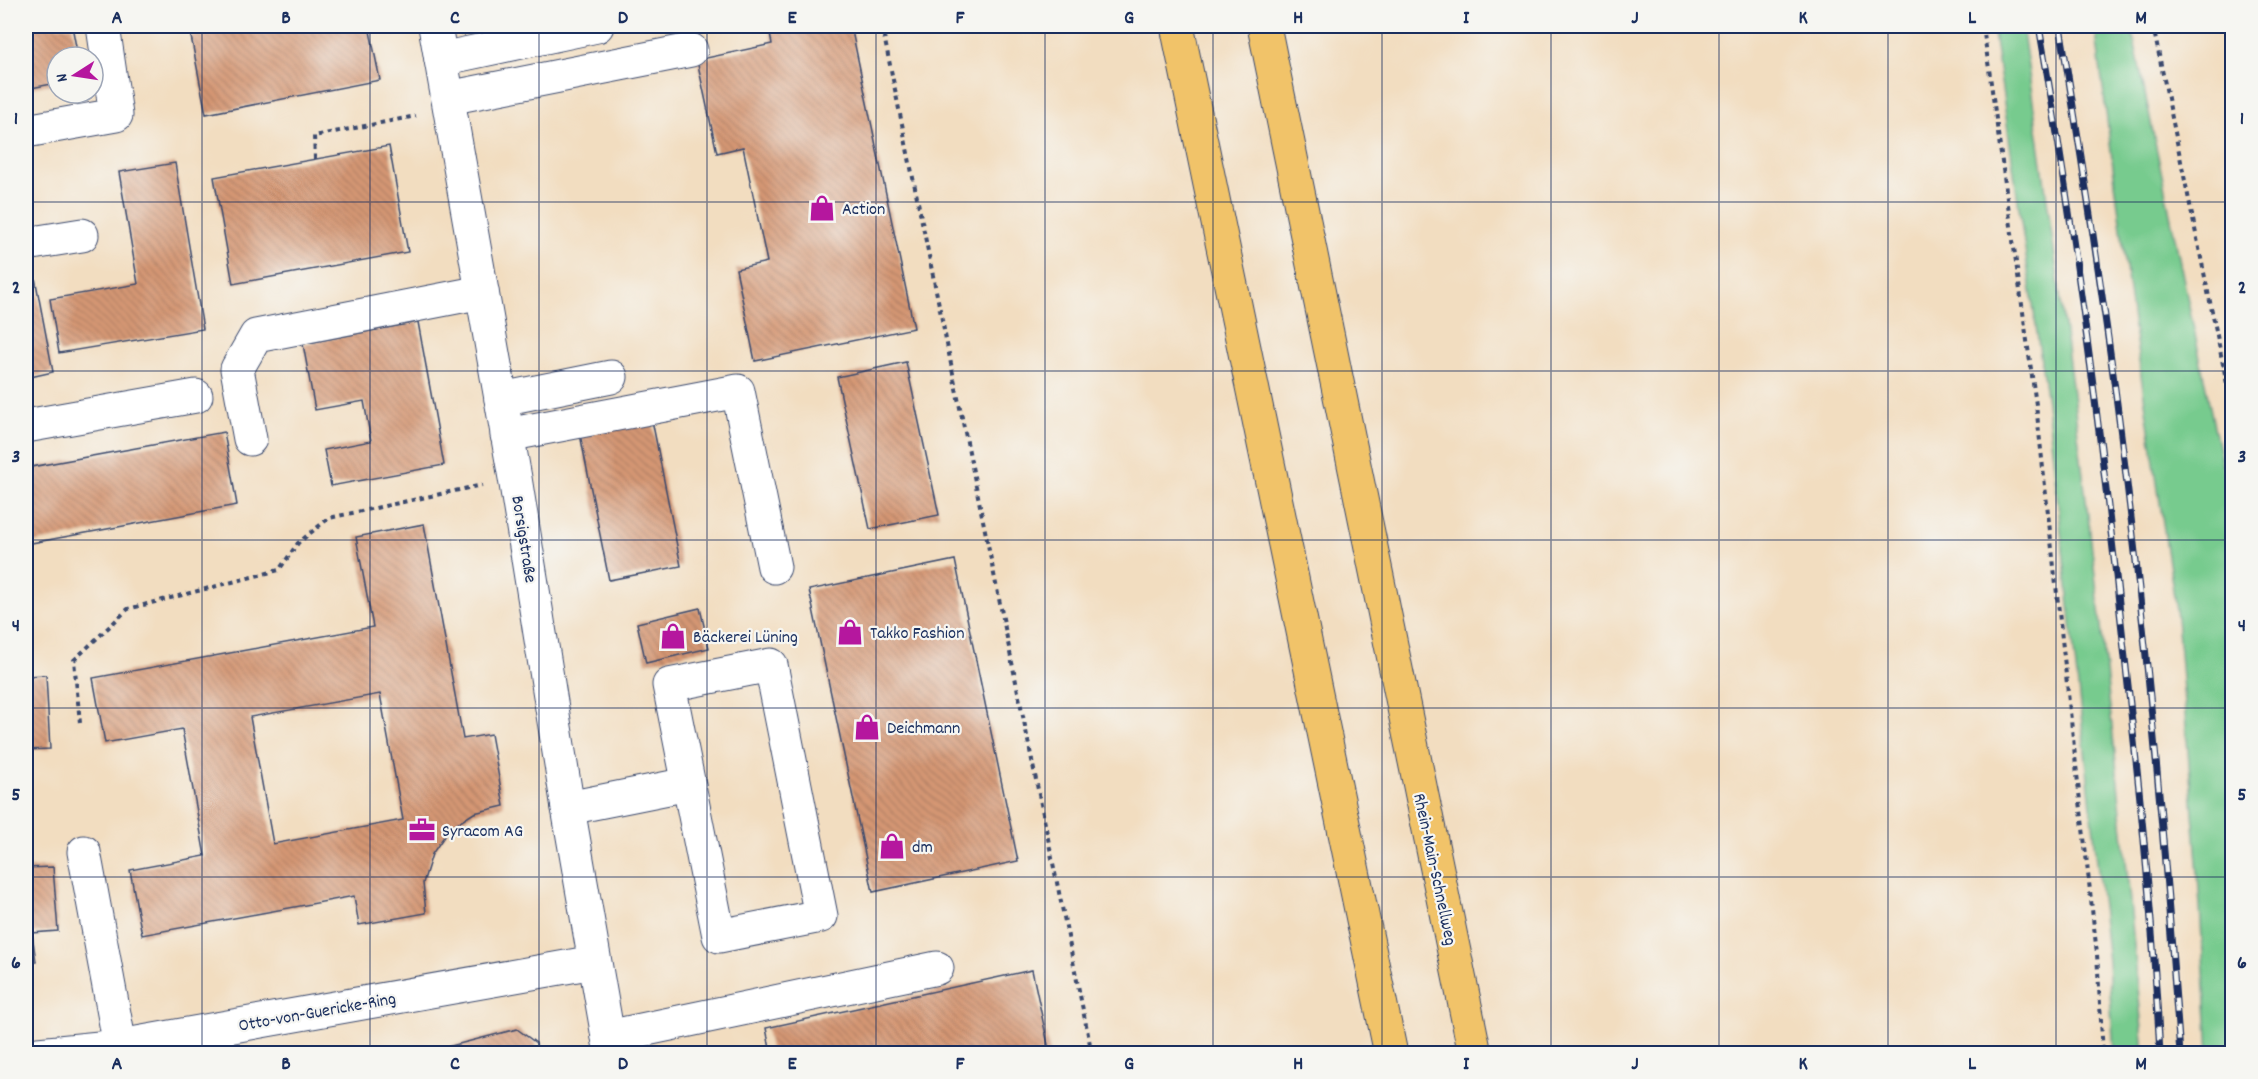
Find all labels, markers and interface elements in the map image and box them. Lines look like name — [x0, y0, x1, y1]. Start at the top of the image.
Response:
text: A — [112, 5, 123, 33]
text: B — [281, 5, 291, 33]
text: C — [450, 5, 460, 33]
text: D — [618, 5, 629, 33]
text: E — [787, 5, 797, 33]
text: F — [956, 5, 966, 33]
text: G — [1124, 5, 1134, 33]
text: H — [1293, 5, 1303, 33]
text: I — [1463, 5, 1470, 33]
text: J — [1631, 5, 1639, 33]
text: K — [1798, 5, 1808, 33]
text: L — [1968, 5, 1977, 33]
text: M — [2135, 5, 2147, 33]
north arrow — [45, 45, 105, 105]
text: N — [51, 71, 75, 84]
text: 1 — [14, 106, 18, 134]
text: 1 — [2240, 106, 2244, 134]
shop icon: Action — [807, 193, 837, 223]
place label: Action — [842, 198, 885, 223]
text: 2 — [12, 275, 20, 303]
text: 2 — [2238, 275, 2246, 303]
text: 3 — [12, 444, 20, 472]
text: 3 — [2238, 444, 2246, 472]
street label: Borsigstraße — [503, 494, 542, 585]
text: 4 — [12, 613, 20, 641]
text: 4 — [2238, 613, 2246, 641]
shop icon: Takko Fashion — [835, 617, 865, 647]
shop icon: Bäckerei Lüning — [658, 621, 688, 651]
place label: Takko Fashion — [870, 622, 964, 647]
place label: Bäckerei Lüning — [693, 626, 798, 651]
shop icon: Deichmann — [852, 712, 882, 742]
place label: Deichmann — [887, 717, 960, 742]
text: 5 — [11, 782, 21, 810]
text: 5 — [2237, 782, 2247, 810]
street label: Rhein-Main-Schnellweg — [1405, 791, 1462, 948]
office icon: Syracom AG — [407, 815, 437, 845]
place label: Syracom AG — [442, 820, 523, 845]
shop icon: dm — [877, 831, 907, 861]
place label: dm — [912, 836, 933, 861]
text: 6 — [11, 950, 21, 978]
text: 6 — [2237, 950, 2247, 978]
street label: Otto-von-Guericke-Ring — [237, 987, 398, 1040]
text: A — [112, 1051, 123, 1079]
text: B — [281, 1051, 291, 1079]
text: C — [450, 1051, 460, 1079]
text: D — [618, 1051, 629, 1079]
text: E — [787, 1051, 797, 1079]
text: F — [956, 1051, 966, 1079]
text: G — [1124, 1051, 1134, 1079]
text: H — [1293, 1051, 1303, 1079]
text: I — [1463, 1051, 1470, 1079]
text: J — [1631, 1051, 1639, 1079]
text: K — [1798, 1051, 1808, 1079]
text: L — [1968, 1051, 1977, 1079]
text: M — [2135, 1051, 2147, 1079]

